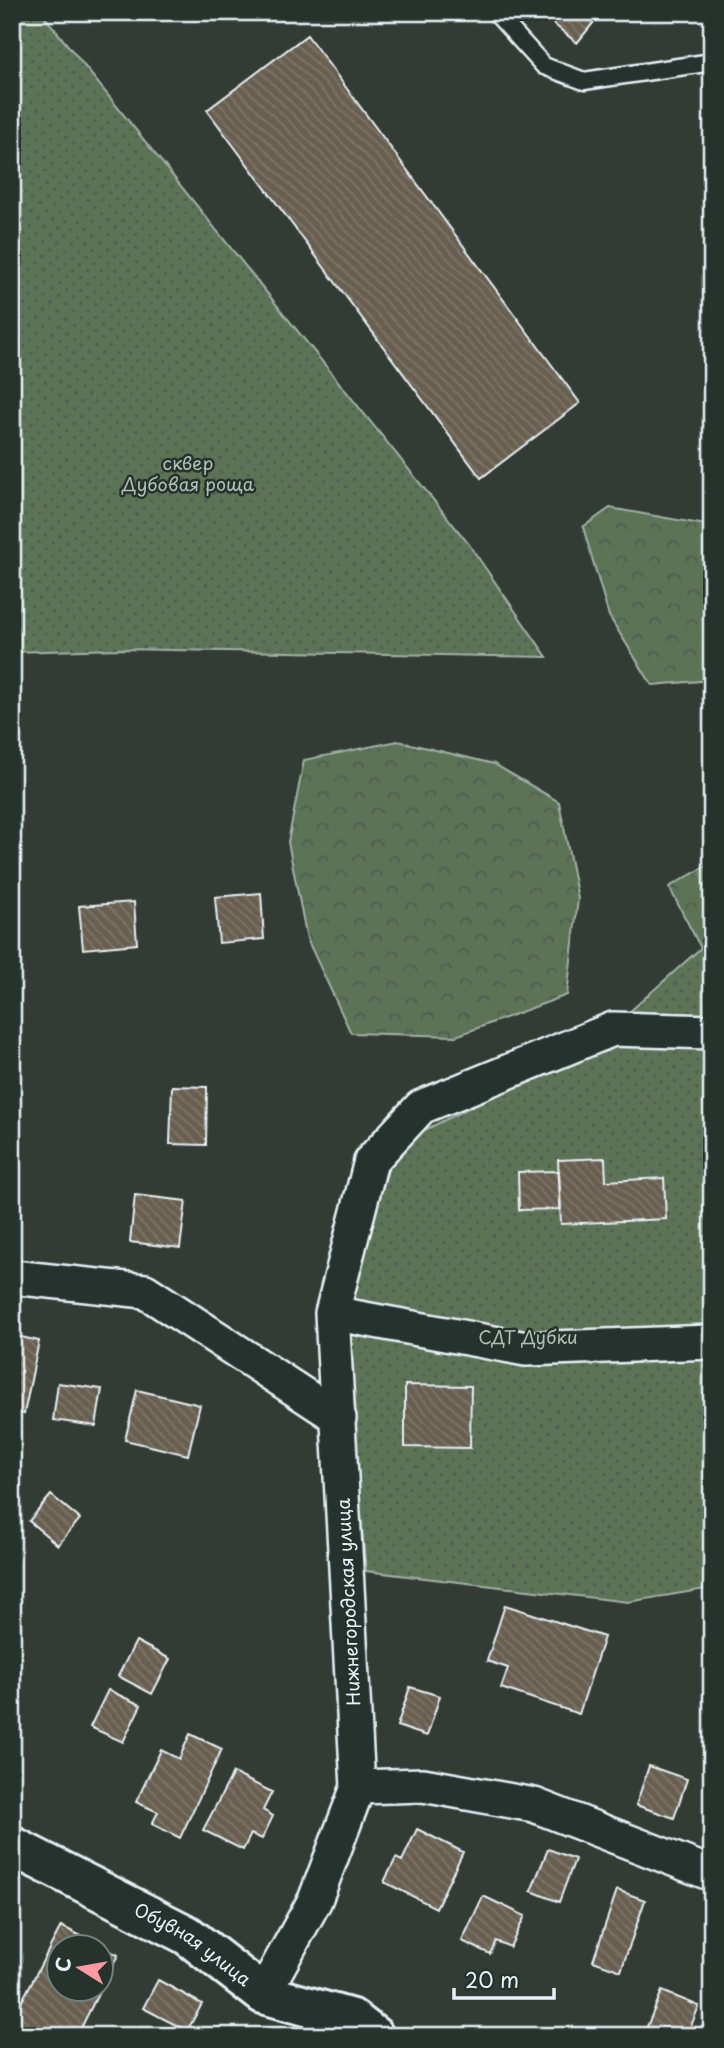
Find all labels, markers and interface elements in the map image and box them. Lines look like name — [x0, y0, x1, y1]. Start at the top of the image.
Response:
park label: сквер Дубовая роща — [121, 449, 255, 497]
park label: СДТ Дубки — [478, 1323, 578, 1350]
street label: Нижнегородская улица — [329, 1497, 366, 1707]
street label: Обувная улица — [130, 1895, 258, 1992]
north arrow — [46, 1932, 116, 2002]
text: С — [47, 1955, 77, 1974]
scale bar — [454, 1957, 554, 2001]
text: 20 m — [465, 1963, 519, 1995]

